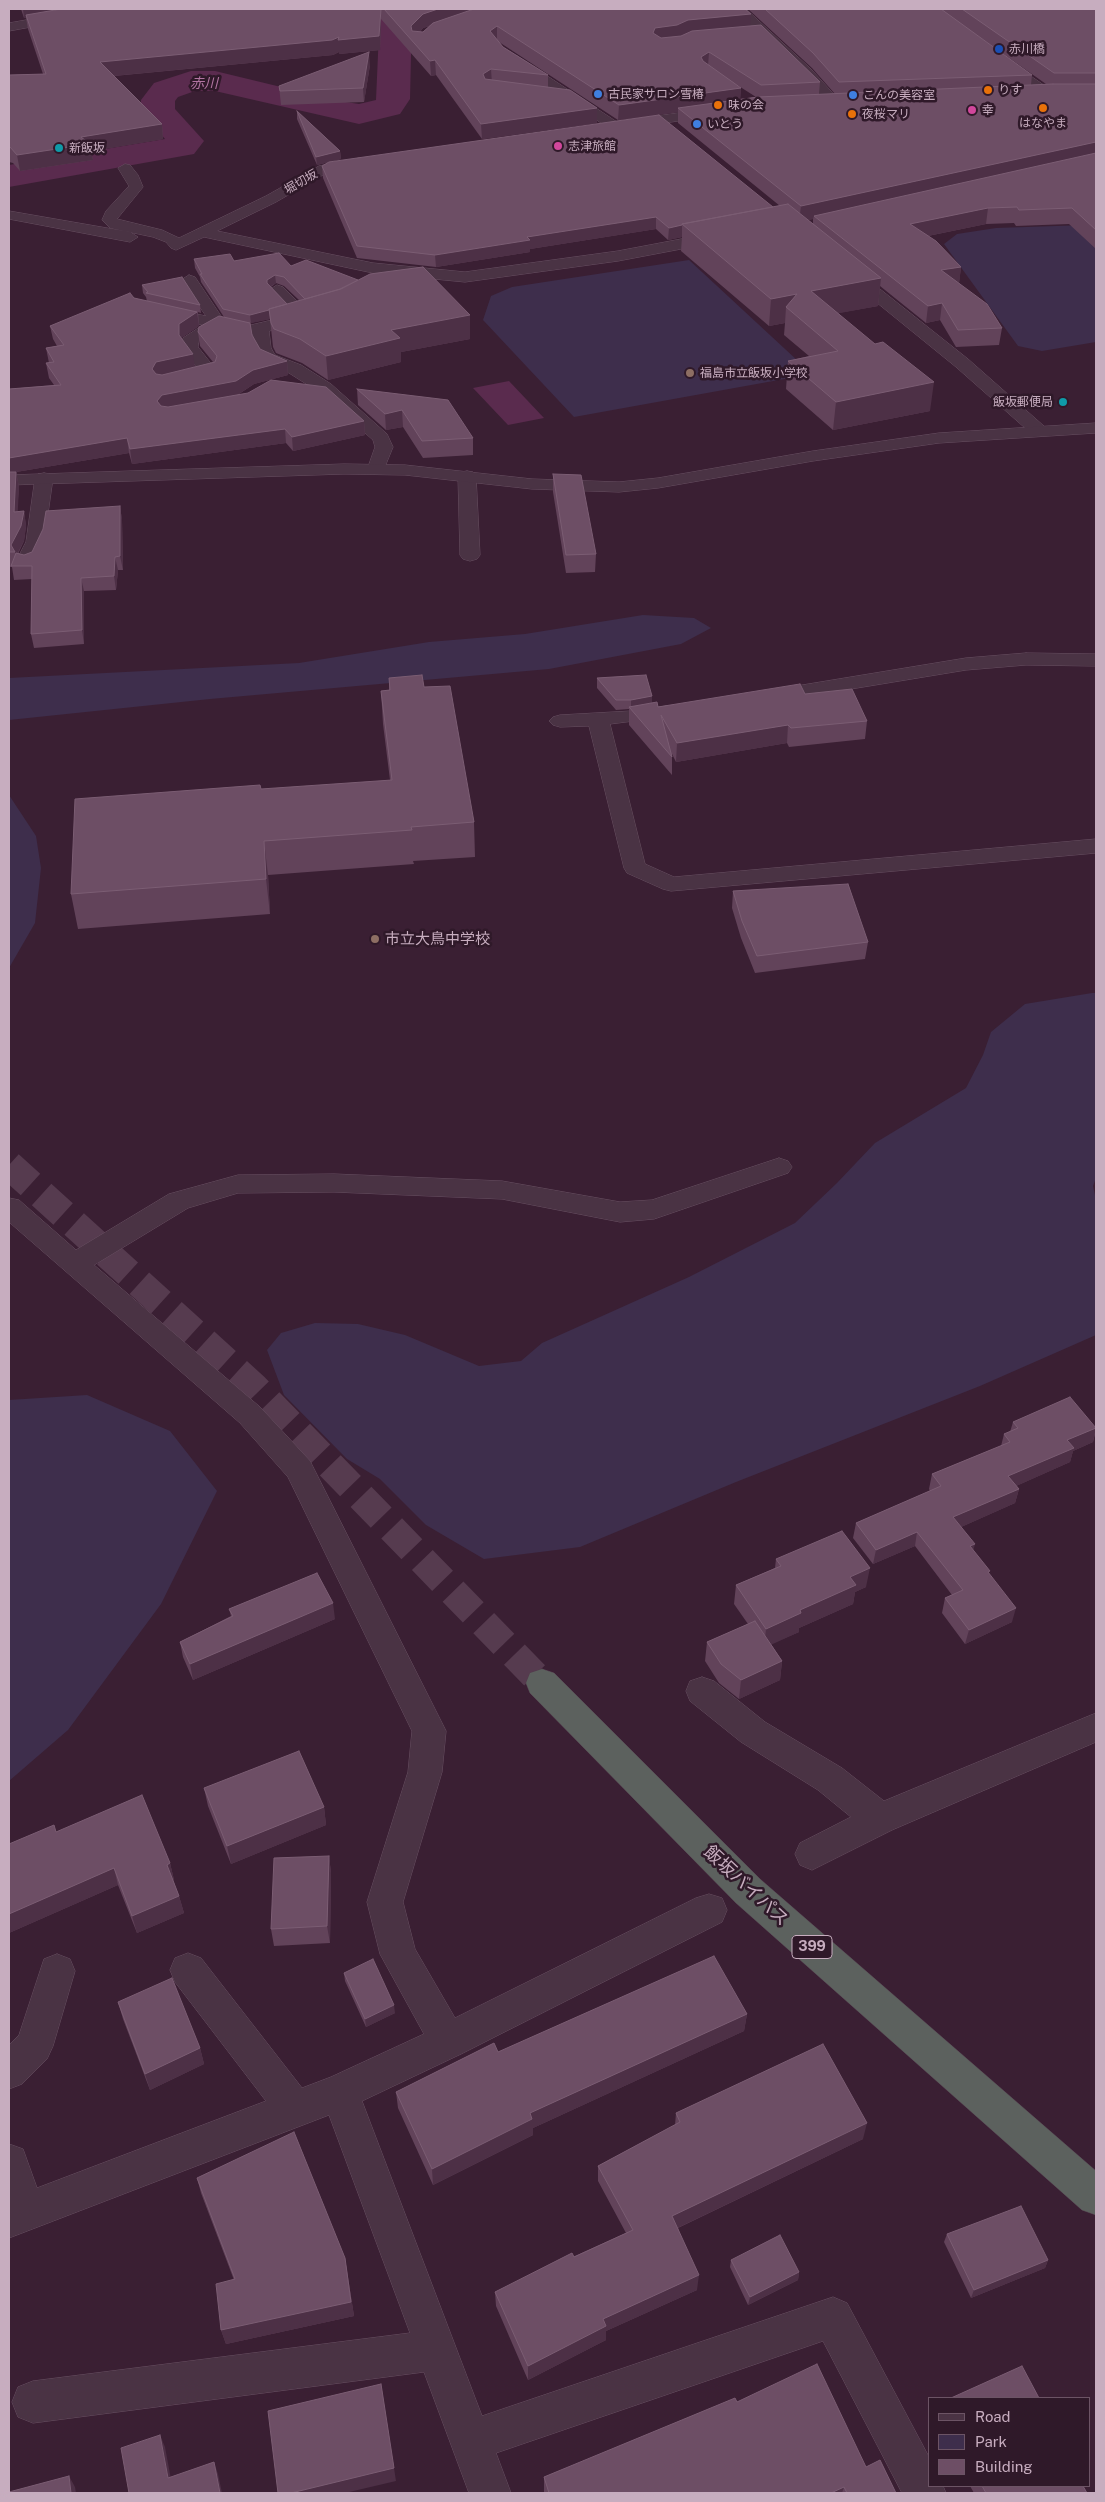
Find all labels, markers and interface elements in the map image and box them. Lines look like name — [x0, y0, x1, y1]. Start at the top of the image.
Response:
place label: 赤川橋 — [1009, 42, 1045, 56]
marker: 赤川橋 — [993, 43, 1005, 55]
water label: 赤川 — [190, 76, 218, 92]
place label: りす — [998, 83, 1022, 97]
marker: りす — [982, 84, 994, 96]
place label: 古民家サロン雪椿 — [608, 87, 704, 101]
marker: 古民家サロン雪椿 — [592, 88, 604, 100]
place label: こんの美容室 — [863, 88, 935, 102]
marker: こんの美容室 — [847, 89, 859, 101]
place label: 味の会 — [728, 98, 764, 112]
marker: 味の会 — [712, 99, 724, 111]
marker: はなやま — [1037, 102, 1049, 114]
place label: 幸 — [982, 103, 994, 117]
marker: 幸 — [966, 104, 978, 116]
place label: 夜桜マリ — [862, 107, 910, 121]
marker: 夜桜マリ — [846, 108, 858, 120]
place label: はなやま — [1019, 116, 1067, 130]
place label: いとう — [707, 117, 743, 131]
marker: いとう — [691, 118, 703, 130]
place label: 志津旅館 — [568, 139, 616, 153]
marker: 志津旅館 — [552, 140, 564, 152]
place label: 新飯坂 — [69, 141, 105, 155]
marker: 新飯坂 — [53, 142, 65, 154]
street label: 堀切坂 — [282, 167, 320, 197]
place label: 福島市立飯坂小学校 — [700, 366, 808, 380]
marker: 福島市立飯坂小学校 — [684, 367, 696, 379]
place label: 飯坂郵便局 — [993, 395, 1053, 409]
marker: 飯坂郵便局 — [1057, 396, 1069, 408]
place label: 市立大鳥中学校 — [385, 930, 490, 948]
marker: 市立大鳥中学校 — [369, 933, 381, 945]
street label: 飯坂バイパス — [699, 1841, 793, 1931]
road number: 399 — [792, 1935, 832, 1958]
legend — [928, 2397, 1090, 2487]
text: Road — [975, 2408, 1011, 2425]
text: Park — [975, 2433, 1007, 2450]
text: Building — [975, 2458, 1033, 2475]

